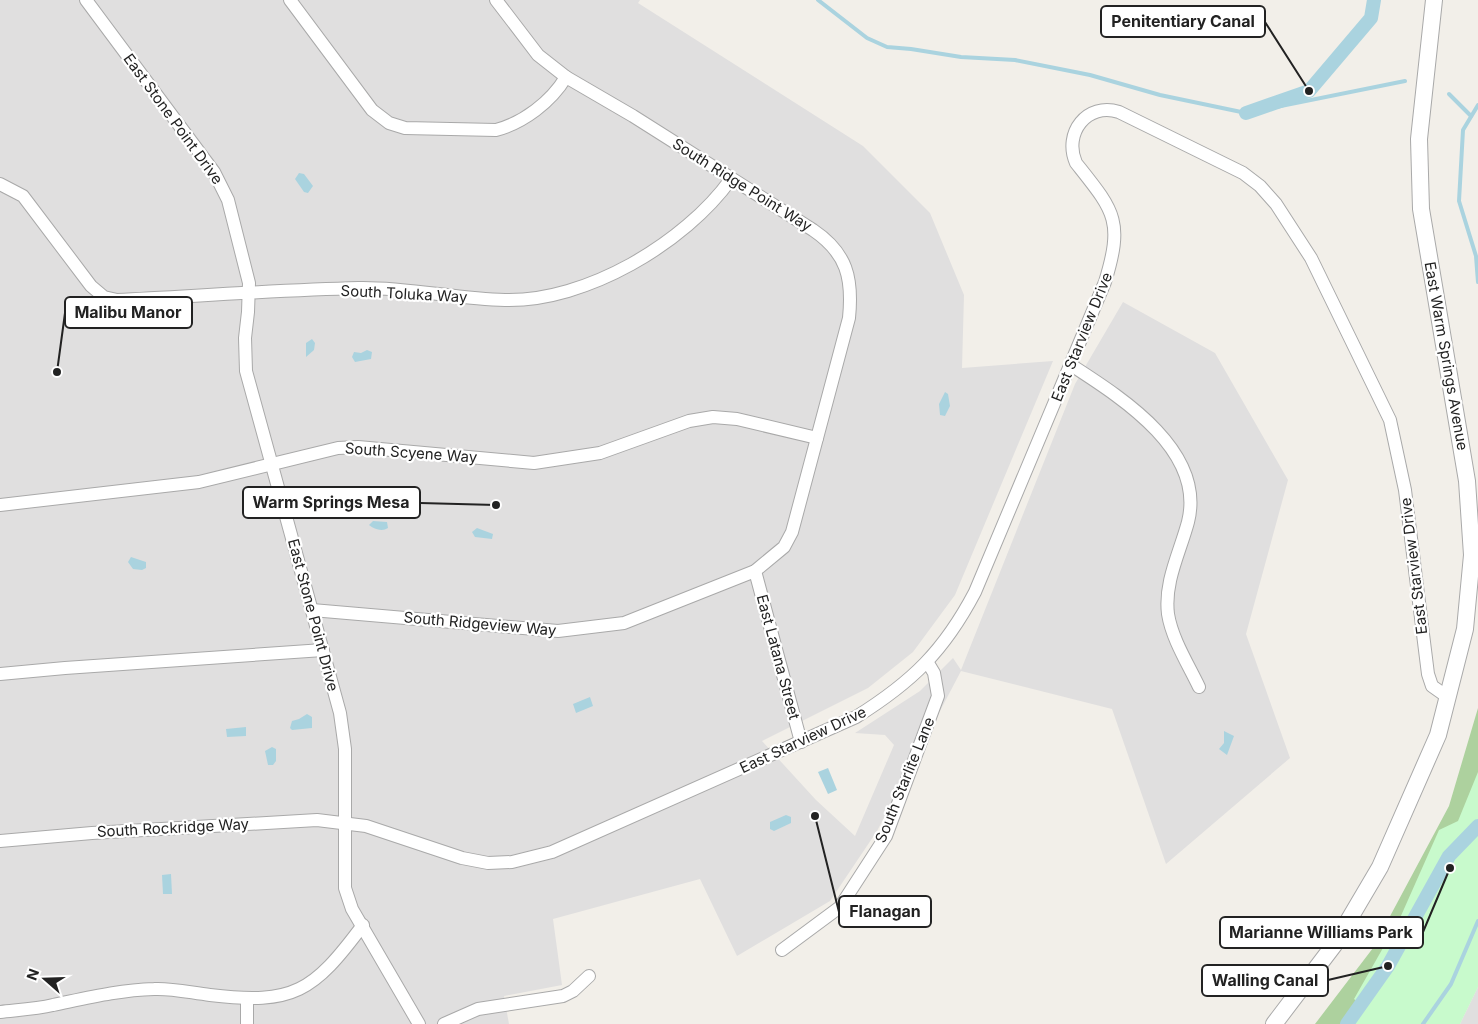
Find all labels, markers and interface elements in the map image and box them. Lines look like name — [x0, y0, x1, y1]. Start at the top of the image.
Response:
callout: Penitentiary Canal — [1101, 6, 1265, 37]
text: Penitentiary Canal — [1111, 11, 1255, 31]
street label: East Stone Point Drive — [120, 50, 227, 188]
street label: South Ridge Point Way — [669, 134, 816, 236]
street label: East Warm Springs Avenue — [1421, 260, 1472, 452]
street label: East Starview Drive — [1047, 269, 1116, 404]
street label: South Toluka Way — [340, 281, 469, 306]
callout: Malibu Manor — [65, 297, 192, 328]
text: Malibu Manor — [74, 302, 182, 322]
street label: South Scyene Way — [344, 438, 478, 467]
callout: Warm Springs Mesa — [243, 487, 420, 518]
text: Warm Springs Mesa — [252, 492, 410, 512]
street label: East Starview Drive — [1396, 497, 1431, 636]
street label: East Stone Point Drive — [284, 537, 343, 693]
street label: East Latana Street — [753, 592, 804, 722]
street label: South Ridgeview Way — [403, 607, 558, 640]
street label: East Starview Drive — [736, 702, 869, 777]
street label: South Starlite Lane — [871, 714, 938, 845]
street label: South Rockridge Way — [96, 814, 250, 841]
callout: Flanagan — [839, 896, 931, 927]
text: Flanagan — [849, 901, 921, 921]
callout: Marianne Williams Park — [1220, 917, 1423, 948]
text: Marianne Williams Park — [1229, 922, 1414, 942]
north arrow — [20, 954, 70, 1004]
callout: Walling Canal — [1202, 965, 1328, 996]
text: N — [23, 966, 42, 982]
text: Walling Canal — [1212, 970, 1318, 990]

